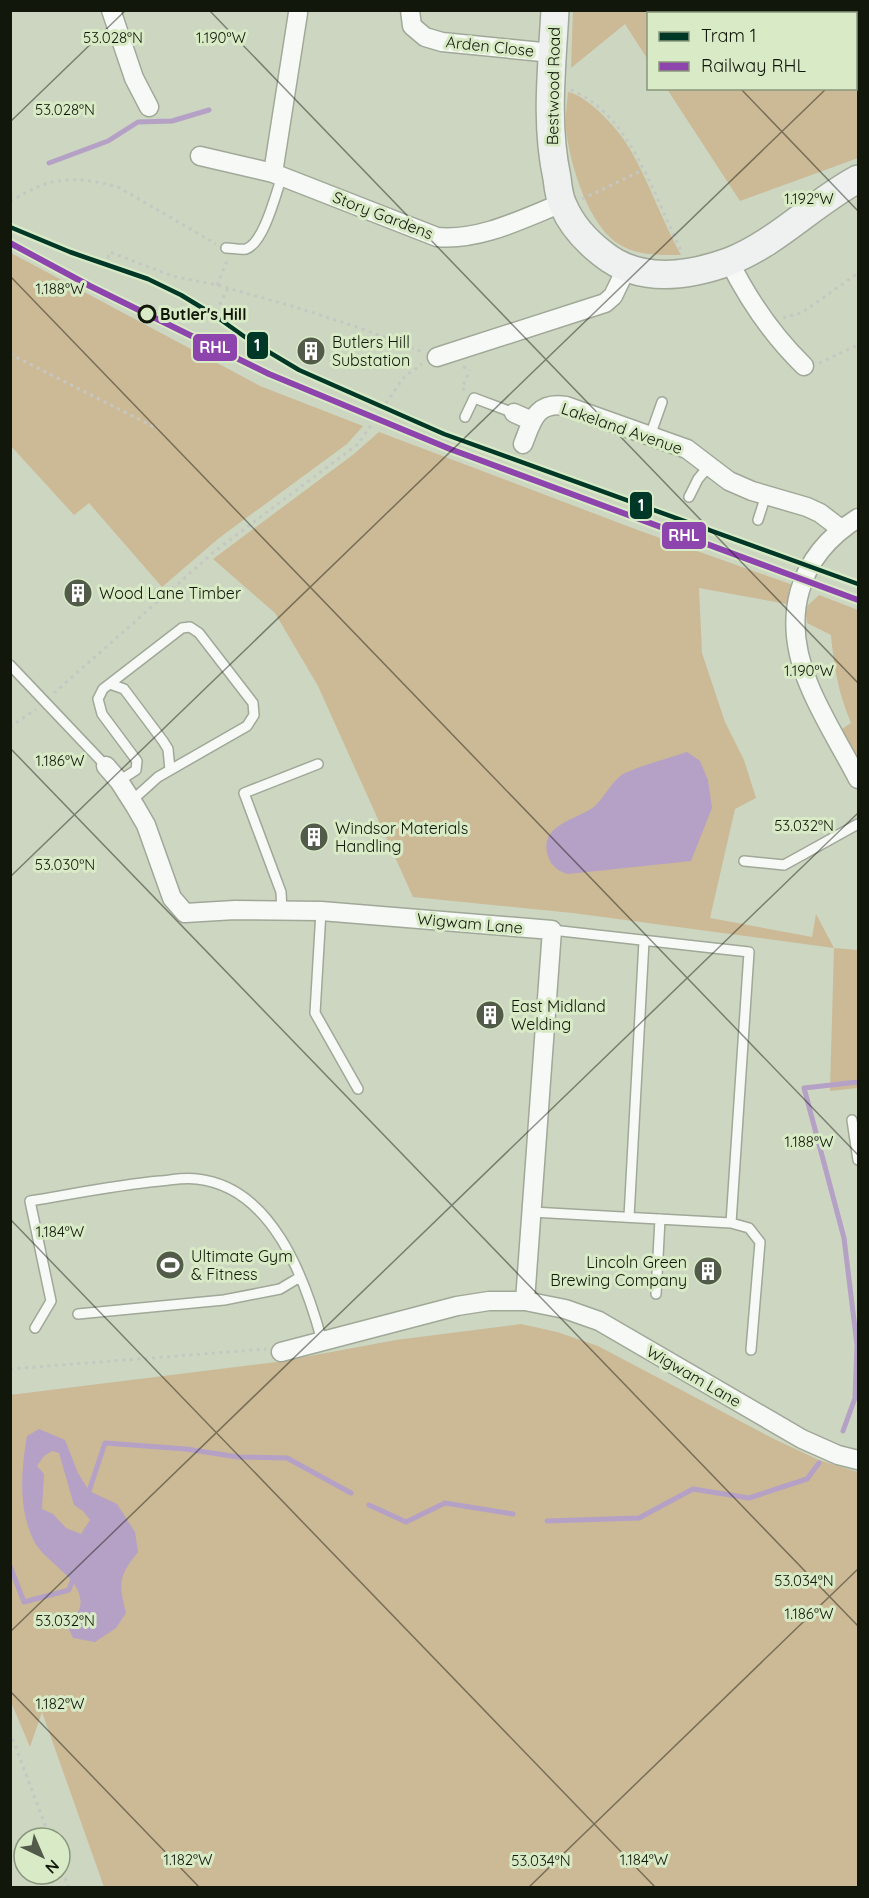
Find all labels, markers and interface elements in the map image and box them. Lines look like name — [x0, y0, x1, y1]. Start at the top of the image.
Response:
legend — [647, 12, 857, 90]
text: Tram 1 — [701, 24, 756, 47]
street label: Bestwood Road — [542, 27, 564, 145]
text: 53.028°N — [83, 28, 143, 47]
text: 1.190°W — [196, 28, 246, 47]
street label: Arden Close — [445, 31, 535, 61]
text: Railway RHL — [701, 54, 806, 77]
text: 53.028°N — [35, 100, 95, 119]
street label: Story Gardens — [330, 187, 436, 243]
text: 1.192°W — [784, 189, 834, 208]
text: 1.188°W — [36, 279, 85, 298]
place label: Butler's Hill — [160, 304, 246, 324]
marker: Butler's Hill — [138, 305, 156, 323]
line badge: 1 — [246, 331, 269, 360]
place label: Butlers Hill Substation — [332, 332, 410, 370]
line badge: RHL — [192, 333, 238, 362]
text: 1 — [254, 335, 260, 355]
building icon: Butlers Hill Substation — [295, 335, 327, 367]
text: RHL — [199, 337, 231, 357]
street label: Lakeland Avenue — [559, 398, 685, 458]
line badge: 1 — [629, 491, 653, 520]
text: 1 — [638, 495, 644, 515]
line badge: RHL — [661, 521, 707, 550]
text: RHL — [668, 525, 700, 545]
building icon: Wood Lane Timber — [62, 577, 94, 609]
place label: Wood Lane Timber — [99, 583, 241, 603]
text: 1.190°W — [784, 661, 834, 680]
text: 1.186°W — [36, 751, 85, 770]
text: 53.032°N — [774, 816, 834, 835]
place label: Windsor Materials Handling — [335, 818, 468, 856]
building icon: Windsor Materials Handling — [298, 821, 330, 853]
text: 53.030°N — [35, 855, 95, 874]
street label: Wigwam Lane — [416, 908, 524, 938]
place label: East Midland Welding — [511, 996, 606, 1034]
building icon: East Midland Welding — [474, 999, 506, 1031]
text: 1.188°W — [785, 1132, 834, 1151]
text: 1.184°W — [36, 1222, 85, 1241]
place label: Ultimate Gym & Fitness — [191, 1246, 293, 1284]
sports icon: Ultimate Gym & Fitness — [154, 1249, 186, 1281]
place label: Lincoln Green Brewing Company — [550, 1252, 687, 1290]
building icon: Lincoln Green Brewing Company — [692, 1255, 724, 1287]
street label: Wigwam Lane — [643, 1341, 745, 1411]
text: 53.034°N — [774, 1571, 834, 1590]
text: 1.186°W — [785, 1604, 834, 1623]
text: 53.032°N — [35, 1611, 95, 1630]
text: 1.182°W — [35, 1694, 85, 1713]
north arrow — [12, 1826, 72, 1886]
text: 1.182°W — [163, 1850, 213, 1869]
text: 1.184°W — [620, 1850, 669, 1869]
text: 53.034°N — [511, 1851, 571, 1870]
text: N — [41, 1856, 64, 1878]

